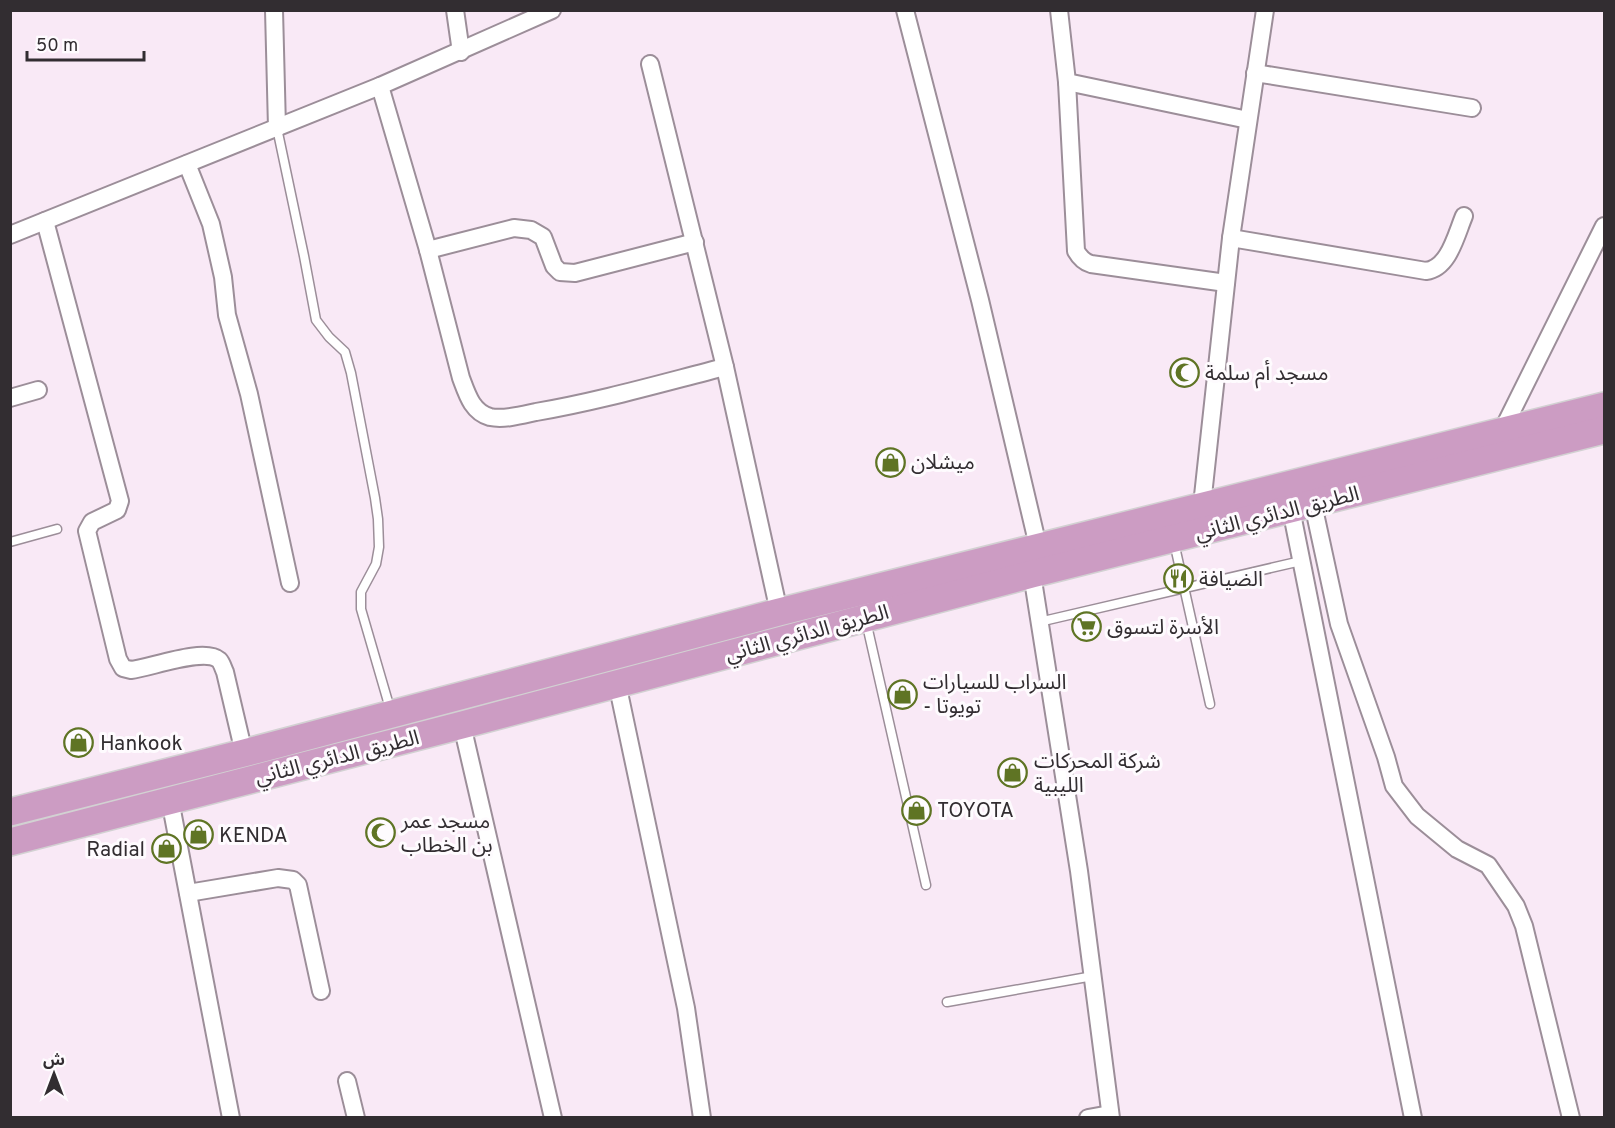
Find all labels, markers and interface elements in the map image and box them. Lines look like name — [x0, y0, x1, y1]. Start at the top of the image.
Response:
scale bar — [27, 24, 144, 62]
text: 50 m — [36, 35, 78, 58]
mosque icon: مسجد أم سلمة — [1168, 357, 1200, 389]
place label: مسجد أم سلمة — [1205, 360, 1329, 389]
shop icon: ميشلان — [874, 446, 906, 478]
place label: ميشلان — [911, 450, 975, 477]
street label: الطريق الدائري الثاني — [1192, 481, 1362, 549]
restaurant icon: الضيافة — [1162, 563, 1194, 595]
place label: الضيافة — [1199, 567, 1263, 594]
street label: الطريق الدائري الثاني — [723, 600, 892, 670]
supermarket icon: الأسرة لتسوق — [1070, 611, 1102, 643]
place label: الأسرة لتسوق — [1107, 615, 1219, 642]
place label: السراب للسيارات - تويوتا — [923, 670, 1066, 721]
shop icon: السراب للسيارات - تويوتا — [886, 678, 918, 710]
street label: الطريق الدائري الثاني — [252, 725, 422, 793]
shop icon: Hankook — [63, 727, 95, 759]
place label: Hankook — [100, 731, 183, 758]
place label: شركة المحركات الليبية — [1034, 749, 1161, 800]
shop icon: شركة المحركات الليبية — [997, 757, 1029, 789]
shop icon: TOYOTA — [900, 794, 932, 826]
place label: TOYOTA — [937, 798, 1014, 825]
place label: مسجد عمر بن الخطاب — [400, 809, 493, 860]
mosque icon: مسجد عمر بن الخطاب — [364, 817, 396, 849]
shop icon: KENDA — [182, 819, 214, 851]
place label: KENDA — [219, 823, 288, 850]
shop icon: Radial — [150, 833, 182, 865]
place label: Radial — [86, 837, 145, 864]
north arrow — [24, 1044, 84, 1104]
text: ش — [43, 1051, 65, 1071]

